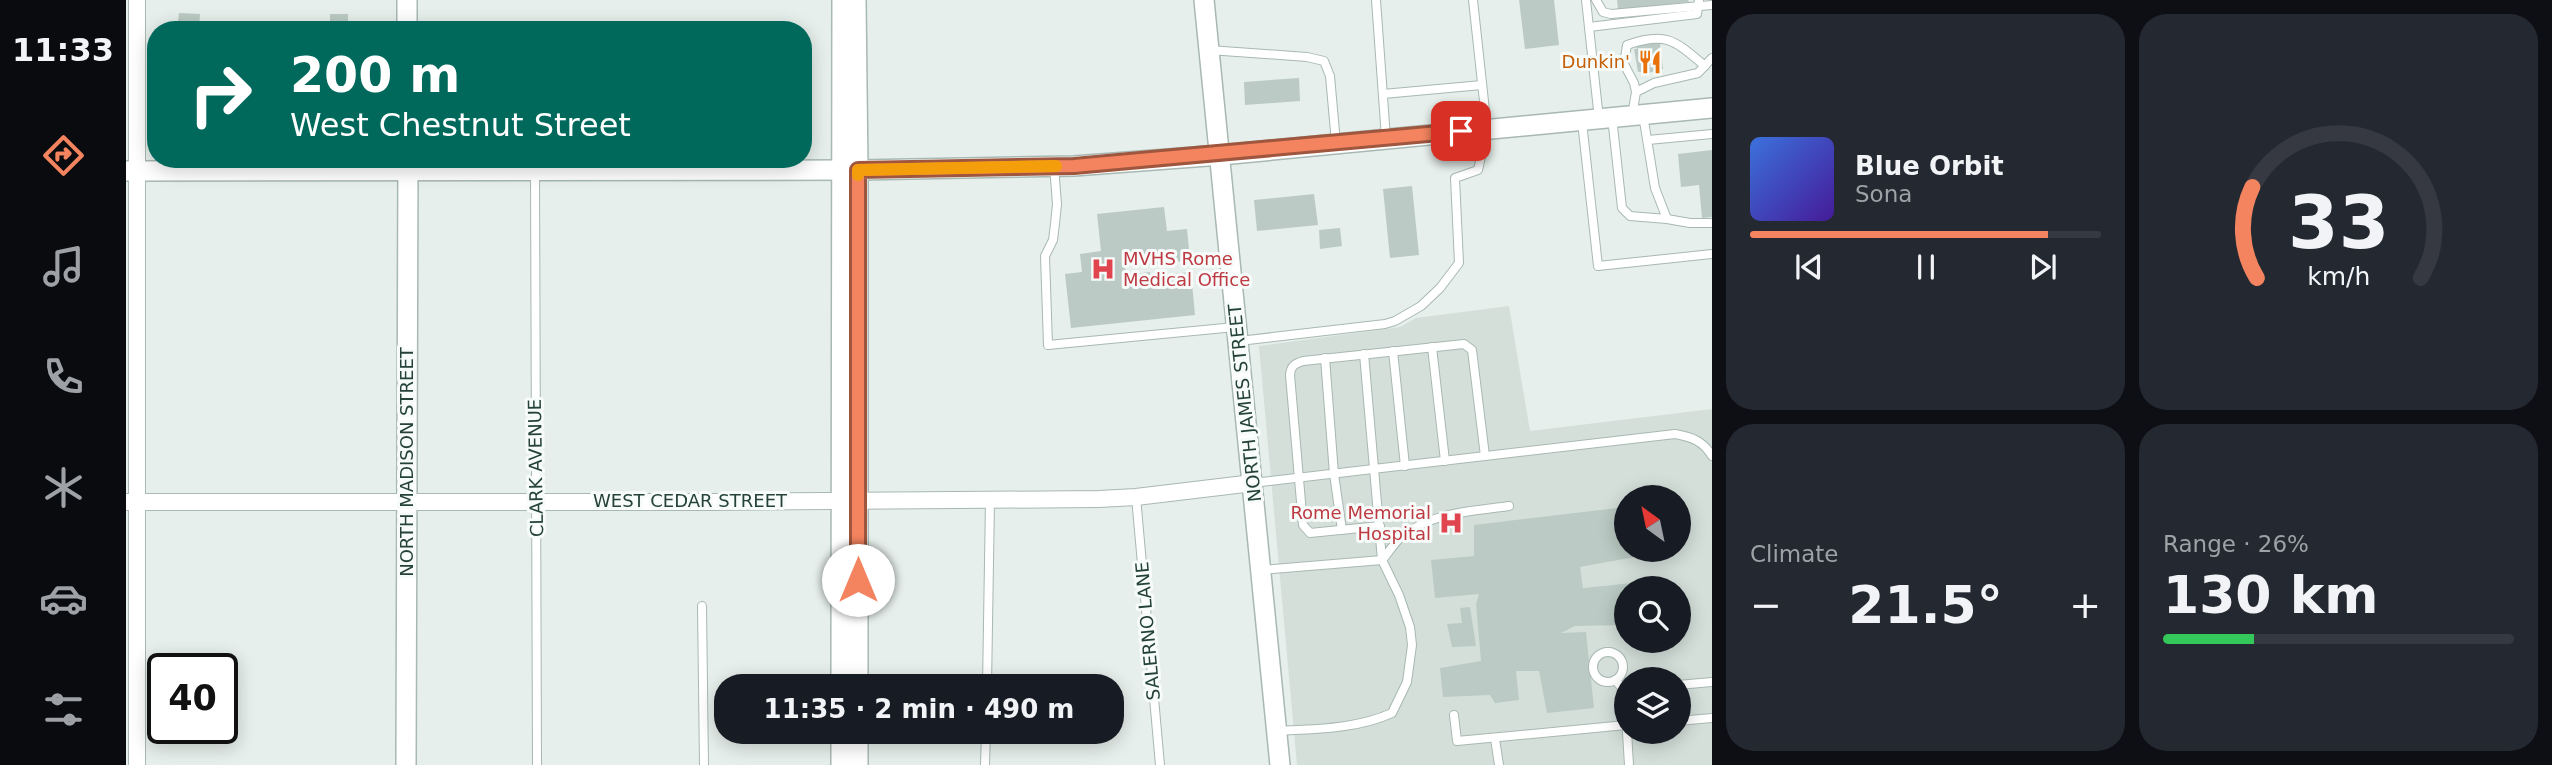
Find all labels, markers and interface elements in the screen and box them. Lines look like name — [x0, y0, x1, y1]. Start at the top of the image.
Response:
text: 11:33 — [12, 31, 114, 69]
text: 200 m — [290, 47, 460, 104]
restaurant icon: Dunkin' — [1636, 48, 1664, 76]
icon: right — [175, 49, 266, 140]
place label: Dunkin' — [1562, 51, 1630, 72]
pin — [1431, 101, 1491, 161]
text: West Chestnut Street — [290, 106, 631, 144]
icon: arrive — [1442, 112, 1480, 150]
icon: directions — [39, 131, 88, 180]
text: Blue Orbit — [1855, 151, 2004, 181]
text: 33 — [2288, 180, 2389, 265]
text: Sona — [1855, 181, 1912, 207]
icon: music — [39, 242, 88, 291]
place label: MVHS Rome Medical Office — [1123, 248, 1250, 290]
icon: previous — [1790, 248, 1828, 286]
icon: pause — [1907, 248, 1945, 286]
icon: next — [2024, 248, 2062, 286]
hospital icon: MVHS Rome Medical Office — [1089, 255, 1117, 283]
text: km/h — [2307, 262, 2370, 291]
street label: NORTH JAMES STREET — [1224, 302, 1265, 503]
street label: NORTH MADISON STREET — [396, 346, 417, 577]
icon: phone — [39, 352, 88, 401]
street label: CLARK AVENUE — [524, 399, 547, 537]
icon: climate — [39, 463, 88, 512]
north arrow — [1614, 485, 1690, 562]
map controls — [1614, 485, 1691, 744]
street label: WEST CEDAR STREET — [593, 490, 788, 511]
place label: Rome Memorial Hospital — [1290, 502, 1431, 544]
hospital icon: Rome Memorial Hospital — [1437, 509, 1465, 537]
text: Range · 26% — [2163, 531, 2309, 557]
text: Climate — [1750, 541, 1839, 567]
position arrow — [821, 543, 895, 617]
street label: SALERNO LANE — [1131, 561, 1164, 701]
text: 130 km — [2163, 565, 2378, 625]
icon: car — [39, 574, 88, 623]
text: 21.5° — [1848, 575, 2003, 635]
button: search — [1614, 576, 1691, 653]
text: − — [1750, 583, 1782, 627]
text: + — [2069, 583, 2101, 627]
speed limit sign: 40 — [147, 653, 238, 744]
button: layers — [1614, 667, 1691, 744]
icon: filters — [39, 685, 88, 734]
text: 11:35 · 2 min · 490 m — [764, 694, 1074, 724]

